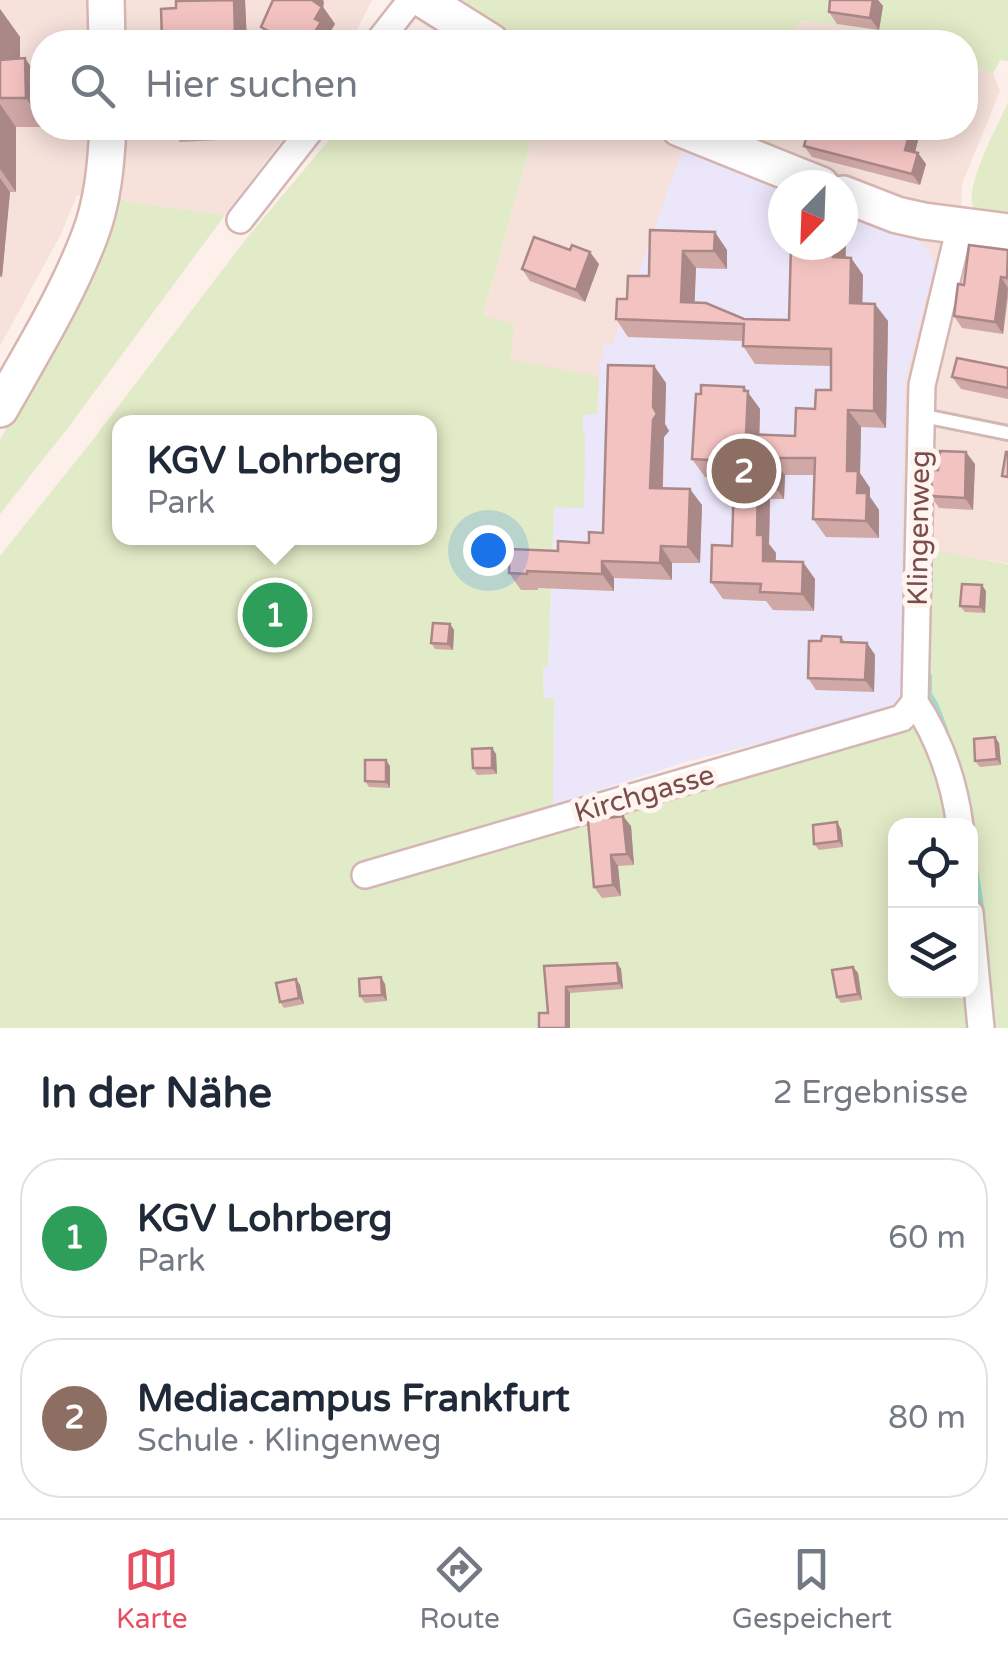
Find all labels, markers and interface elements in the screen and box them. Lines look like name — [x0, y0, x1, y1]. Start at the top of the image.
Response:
search box — [30, 30, 978, 140]
icon: search — [65, 58, 120, 113]
text: Hier suchen — [145, 62, 358, 108]
north arrow — [768, 170, 858, 260]
popup — [112, 415, 437, 545]
pin: 2 — [712, 434, 776, 508]
text: KGV Lohrberg — [147, 438, 402, 484]
street label: Klingenweg — [901, 450, 937, 606]
text: Park — [147, 484, 215, 522]
your location — [463, 525, 514, 576]
pin: 1 — [242, 578, 308, 652]
street label: Kirchgasse — [570, 758, 718, 830]
map controls — [888, 818, 978, 998]
button: locate — [888, 818, 978, 908]
button: layers — [888, 908, 978, 998]
text: In der Nähe — [40, 1068, 272, 1119]
text: 2 Ergebnisse — [773, 1074, 968, 1112]
text: KGV Lohrberg — [137, 1196, 392, 1242]
text: 1 — [64, 1219, 85, 1257]
text: 60 m — [888, 1219, 966, 1257]
text: Park — [137, 1242, 205, 1280]
text: Mediacampus Frankfurt — [137, 1376, 570, 1422]
text: 2 — [64, 1399, 85, 1437]
text: 80 m — [888, 1399, 966, 1437]
text: Schule · Klingenweg — [137, 1422, 441, 1460]
tab: Karte — [116, 1542, 188, 1636]
tab: Route — [419, 1542, 500, 1636]
tab: Gespeichert — [732, 1542, 892, 1636]

